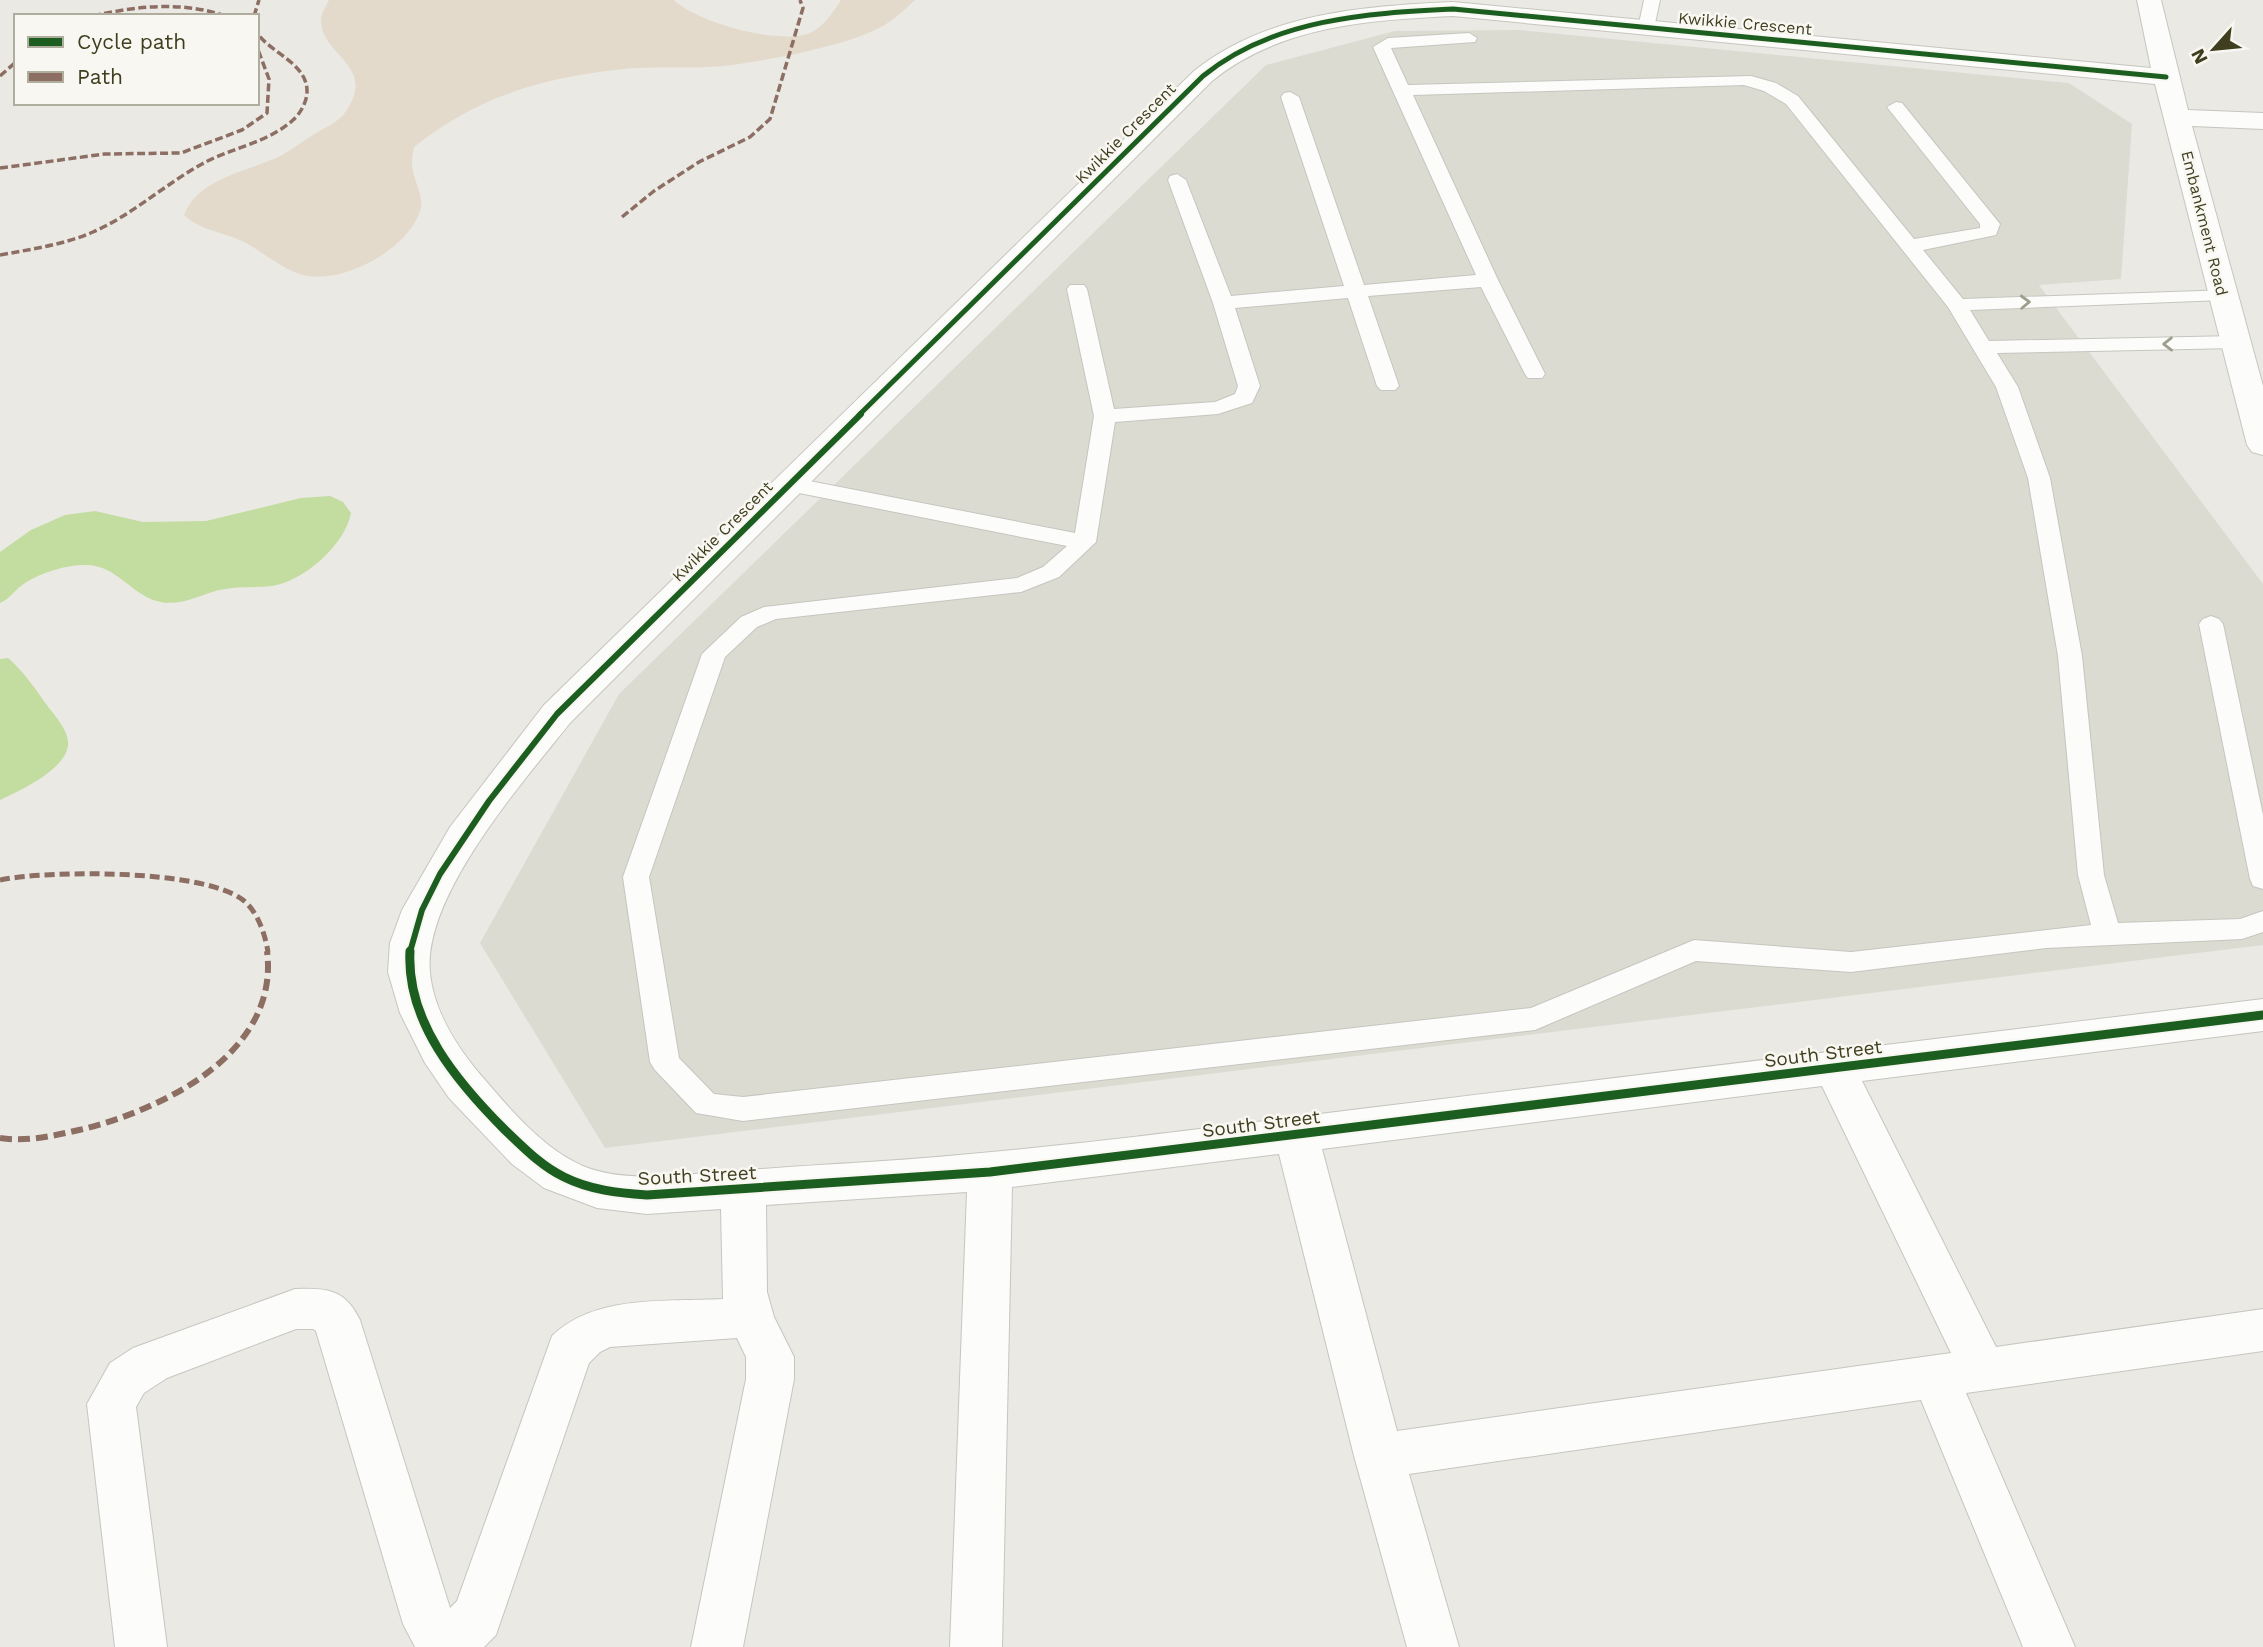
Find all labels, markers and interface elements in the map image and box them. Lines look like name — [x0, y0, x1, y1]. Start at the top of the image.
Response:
street label: Kwikkie Crescent — [1677, 8, 1813, 39]
legend — [14, 14, 259, 105]
north arrow — [2179, 14, 2249, 84]
text: Cycle path — [77, 29, 186, 54]
text: N — [2186, 45, 2213, 68]
text: Path — [77, 64, 123, 89]
street label: Kwikkie Crescent — [1071, 79, 1180, 188]
street label: Embankment Road — [2177, 149, 2232, 298]
one-way arrow — [2020, 294, 2031, 309]
one-way arrow — [2162, 336, 2173, 351]
street label: Kwikkie Crescent — [668, 477, 777, 586]
street label: South Street — [1763, 1035, 1883, 1072]
street label: South Street — [1201, 1105, 1321, 1142]
street label: South Street — [637, 1161, 757, 1190]

